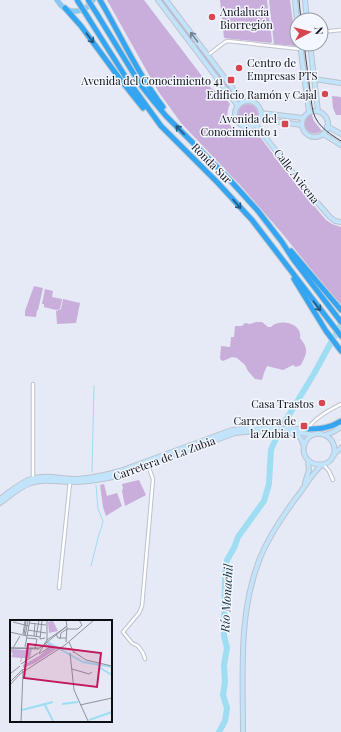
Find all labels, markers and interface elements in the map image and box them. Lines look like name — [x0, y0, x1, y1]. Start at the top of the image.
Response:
place label: Andalucía Biorregión — [219, 4, 273, 32]
marker: Andalucía Biorregión — [207, 12, 217, 22]
north arrow — [289, 12, 329, 52]
text: N — [311, 26, 327, 36]
one-way arrow — [86, 32, 94, 43]
one-way arrow — [190, 32, 199, 43]
place label: Centro de Empresas PTS — [247, 55, 317, 83]
marker: Centro de Empresas PTS — [234, 63, 244, 73]
place label: Avenida del Conocimiento 41 — [80, 73, 223, 88]
marker: Avenida del Conocimiento 41 — [226, 75, 236, 85]
place label: Edificio Ramón y Cajal — [206, 87, 317, 102]
marker: Edificio Ramón y Cajal — [320, 89, 330, 99]
place label: Avenida del Conocimiento 1 — [200, 111, 277, 139]
marker: Avenida del Conocimiento 1 — [280, 119, 290, 129]
one-way arrow — [175, 125, 185, 135]
street label: Ronda Sur — [189, 140, 236, 187]
street label: Calle Avicena — [271, 146, 323, 207]
one-way arrow — [233, 199, 242, 209]
one-way arrow — [313, 300, 322, 311]
place label: Casa Trastos — [251, 396, 314, 411]
marker: Casa Trastos — [317, 398, 327, 408]
place label: Carretera de la Zubia 1 — [233, 413, 296, 441]
marker: Carretera de la Zubia 1 — [299, 421, 309, 431]
street label: Carretera de La Zubia — [111, 432, 218, 483]
water label: Río Monachil — [216, 563, 236, 634]
inset map — [10, 620, 112, 722]

